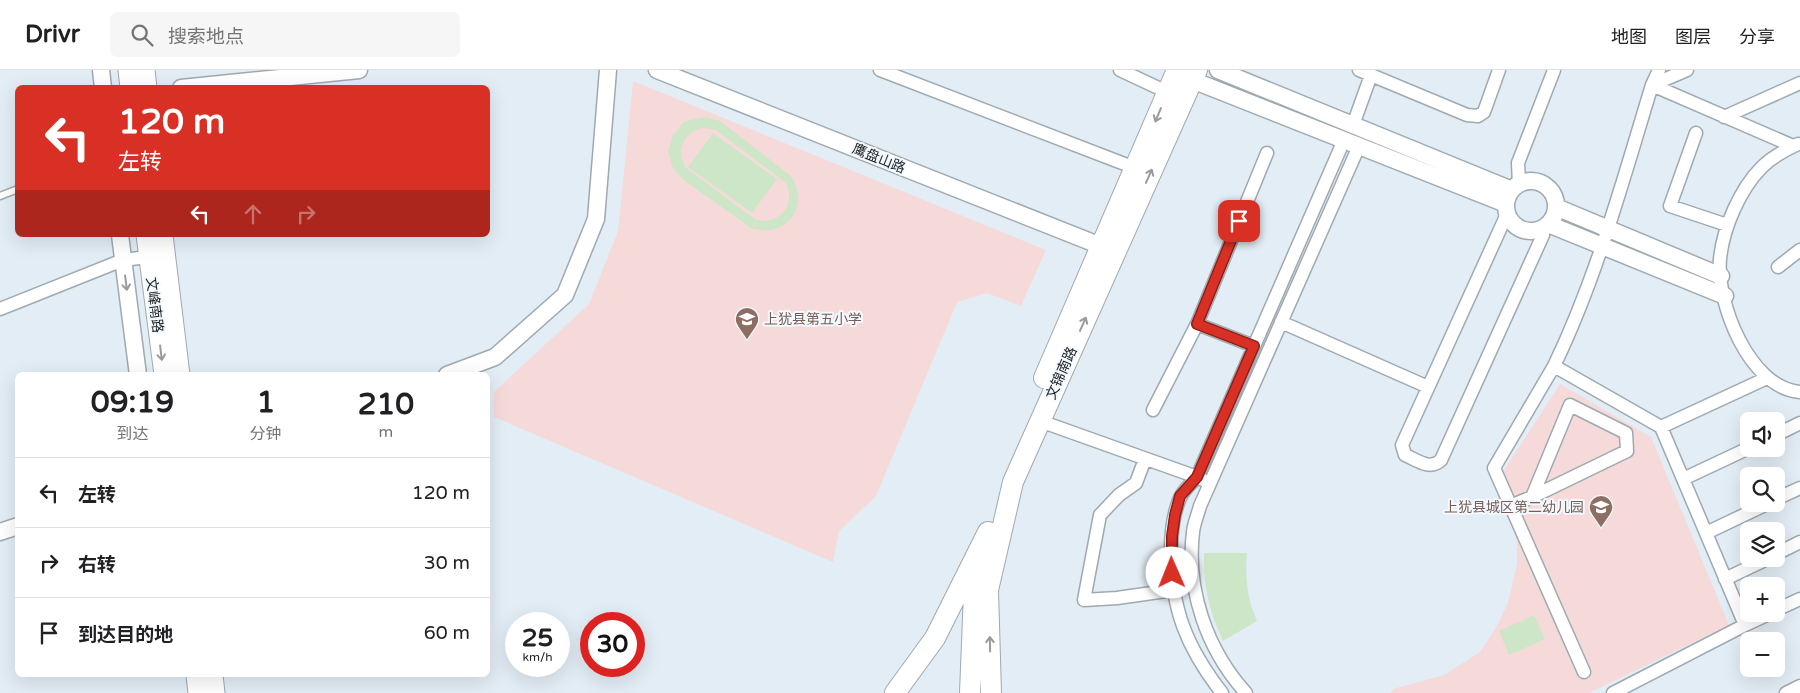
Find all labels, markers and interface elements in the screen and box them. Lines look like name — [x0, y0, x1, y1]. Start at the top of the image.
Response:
search box — [110, 12, 460, 57]
text: Drivr — [25, 20, 80, 49]
icon: search — [128, 21, 156, 49]
text: 搜索地点 — [168, 26, 244, 48]
text: 地图 — [1611, 26, 1647, 48]
text: 图层 — [1675, 26, 1711, 48]
text: 分享 — [1739, 26, 1775, 48]
text: 120 m — [118, 101, 225, 143]
icon: left — [35, 105, 100, 170]
one-way arrow — [1152, 107, 1162, 122]
street label: 鹰盘山路 — [850, 140, 908, 177]
text: 左转 — [118, 149, 162, 175]
one-way arrow — [1145, 169, 1155, 184]
icon: left — [186, 200, 214, 228]
icon: ahead — [239, 200, 267, 228]
icon: right — [292, 200, 320, 228]
pin — [1218, 200, 1260, 242]
icon: arrive — [1225, 207, 1253, 235]
one-way arrow — [121, 275, 131, 291]
street label: 文峰南路 — [143, 276, 166, 334]
school or university icon: 上犹县第五小学 — [734, 306, 760, 340]
place label: 上犹县第五小学 — [764, 311, 862, 328]
one-way arrow — [1078, 317, 1088, 332]
street label: 文锦南路 — [1042, 344, 1081, 402]
one-way arrow — [156, 345, 166, 361]
text: 09:19 — [91, 384, 174, 421]
text: 1 — [256, 384, 275, 421]
text: 210 — [358, 386, 414, 423]
map controls — [1740, 412, 1785, 677]
button: sound — [1740, 412, 1785, 457]
text: m — [379, 422, 393, 442]
text: 到达 — [116, 424, 148, 444]
text: 分钟 — [250, 424, 282, 444]
button: search — [1740, 467, 1785, 512]
icon: left — [35, 479, 63, 507]
text: 120 m — [412, 482, 470, 504]
text: 左转 — [78, 484, 116, 506]
school or university icon: 上犹县城区第二幼儿园 — [1588, 494, 1614, 528]
place label: 上犹县城区第二幼儿园 — [1444, 499, 1584, 516]
button: layers — [1740, 522, 1785, 567]
position arrow — [1145, 546, 1197, 598]
icon: right — [35, 549, 63, 577]
text: 30 m — [424, 552, 470, 574]
text: 右转 — [78, 554, 116, 576]
button: + — [1740, 577, 1785, 622]
speed limit sign: 30 — [580, 612, 645, 677]
icon: arrive — [35, 619, 63, 647]
text: 60 m — [424, 622, 470, 644]
text: 25 — [522, 623, 553, 653]
text: 到达目的地 — [78, 624, 173, 646]
button: − — [1740, 632, 1785, 677]
one-way arrow — [985, 637, 994, 653]
text: km/h — [522, 650, 553, 664]

